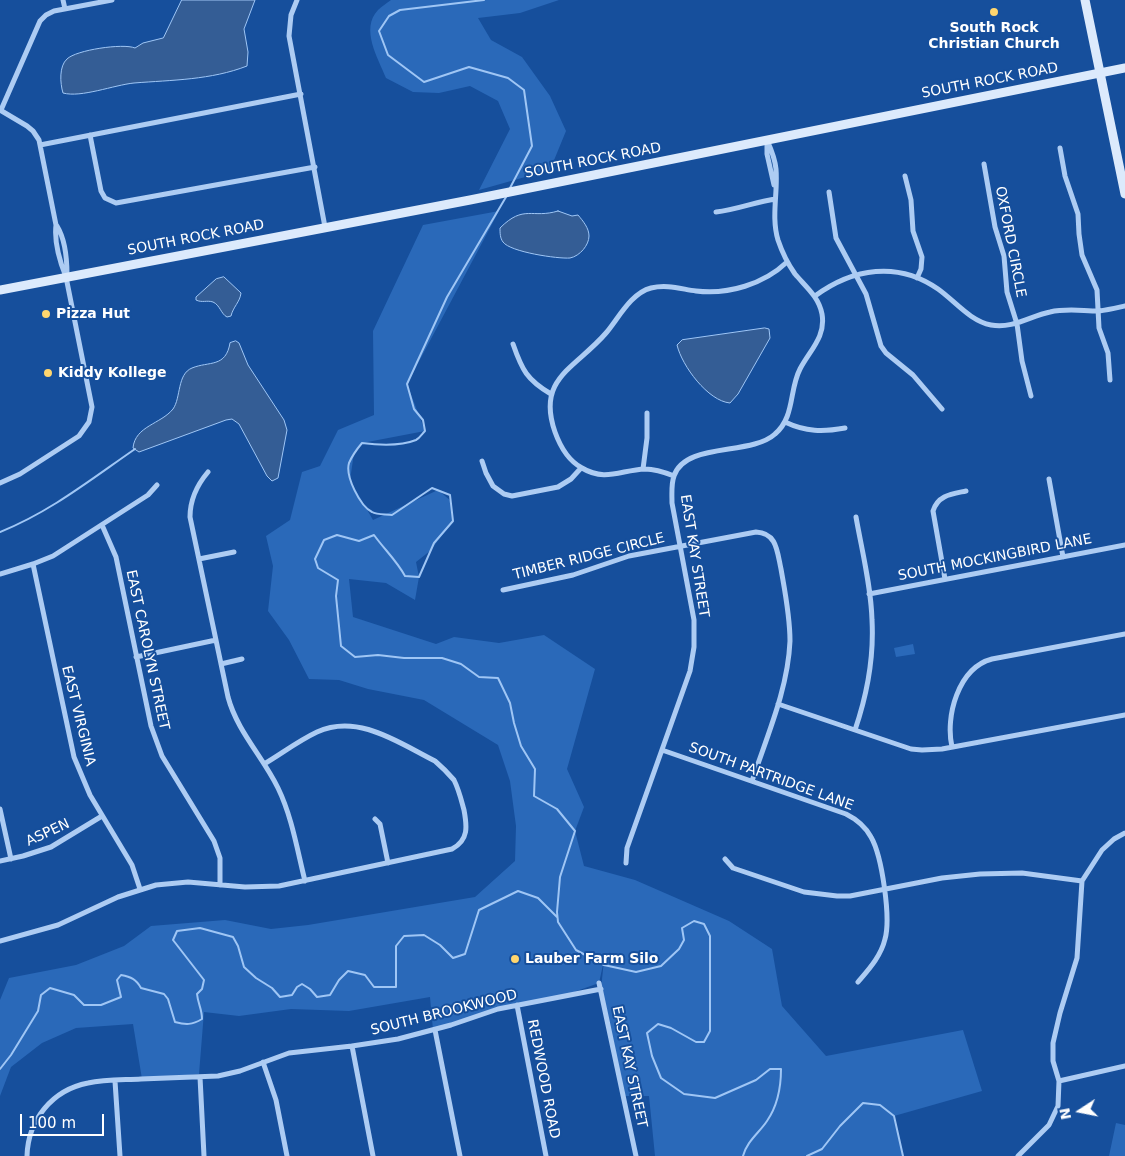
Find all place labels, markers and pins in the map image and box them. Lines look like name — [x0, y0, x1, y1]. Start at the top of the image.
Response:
marker: South Rock Christian Church — [988, 6, 1000, 18]
place label: South Rock Christian Church — [928, 20, 1060, 52]
place label: Pizza Hut — [56, 306, 130, 322]
marker: Pizza Hut — [40, 308, 52, 320]
place label: Kiddy Kollege — [58, 365, 167, 381]
marker: Kiddy Kollege — [42, 367, 54, 379]
place label: Lauber Farm Silo — [525, 951, 658, 967]
marker: Lauber Farm Silo — [509, 953, 521, 965]

